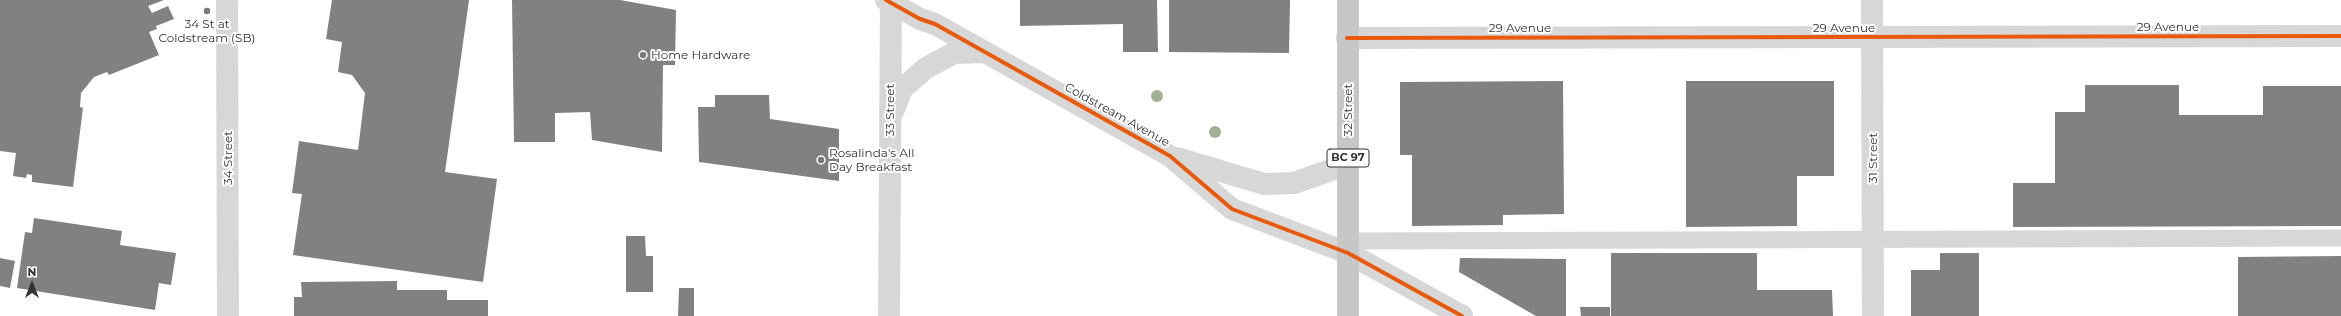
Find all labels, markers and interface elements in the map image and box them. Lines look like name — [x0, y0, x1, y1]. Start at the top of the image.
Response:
marker: 34 St at Coldstream (SB) — [202, 6, 212, 16]
place label: 34 St at Coldstream (SB) — [159, 17, 255, 45]
street label: 29 Avenue — [2137, 20, 2199, 34]
street label: 29 Avenue — [1489, 21, 1551, 35]
street label: 29 Avenue — [1813, 21, 1875, 35]
place label: Home Hardware — [651, 48, 750, 62]
marker: Home Hardware — [638, 50, 648, 60]
street label: Coldstream Avenue — [1062, 80, 1172, 150]
street label: 33 Street — [883, 84, 897, 136]
street label: 32 Street — [1341, 84, 1355, 136]
street label: 34 Street — [221, 131, 235, 185]
street label: 31 Street — [1866, 133, 1880, 183]
place label: Rosalinda's All Day Breakfast — [829, 146, 914, 174]
road number: BC 97 — [1327, 149, 1369, 167]
marker: Rosalinda's All Day Breakfast — [816, 155, 826, 165]
north arrow — [12, 264, 52, 304]
text: N — [28, 265, 36, 279]

